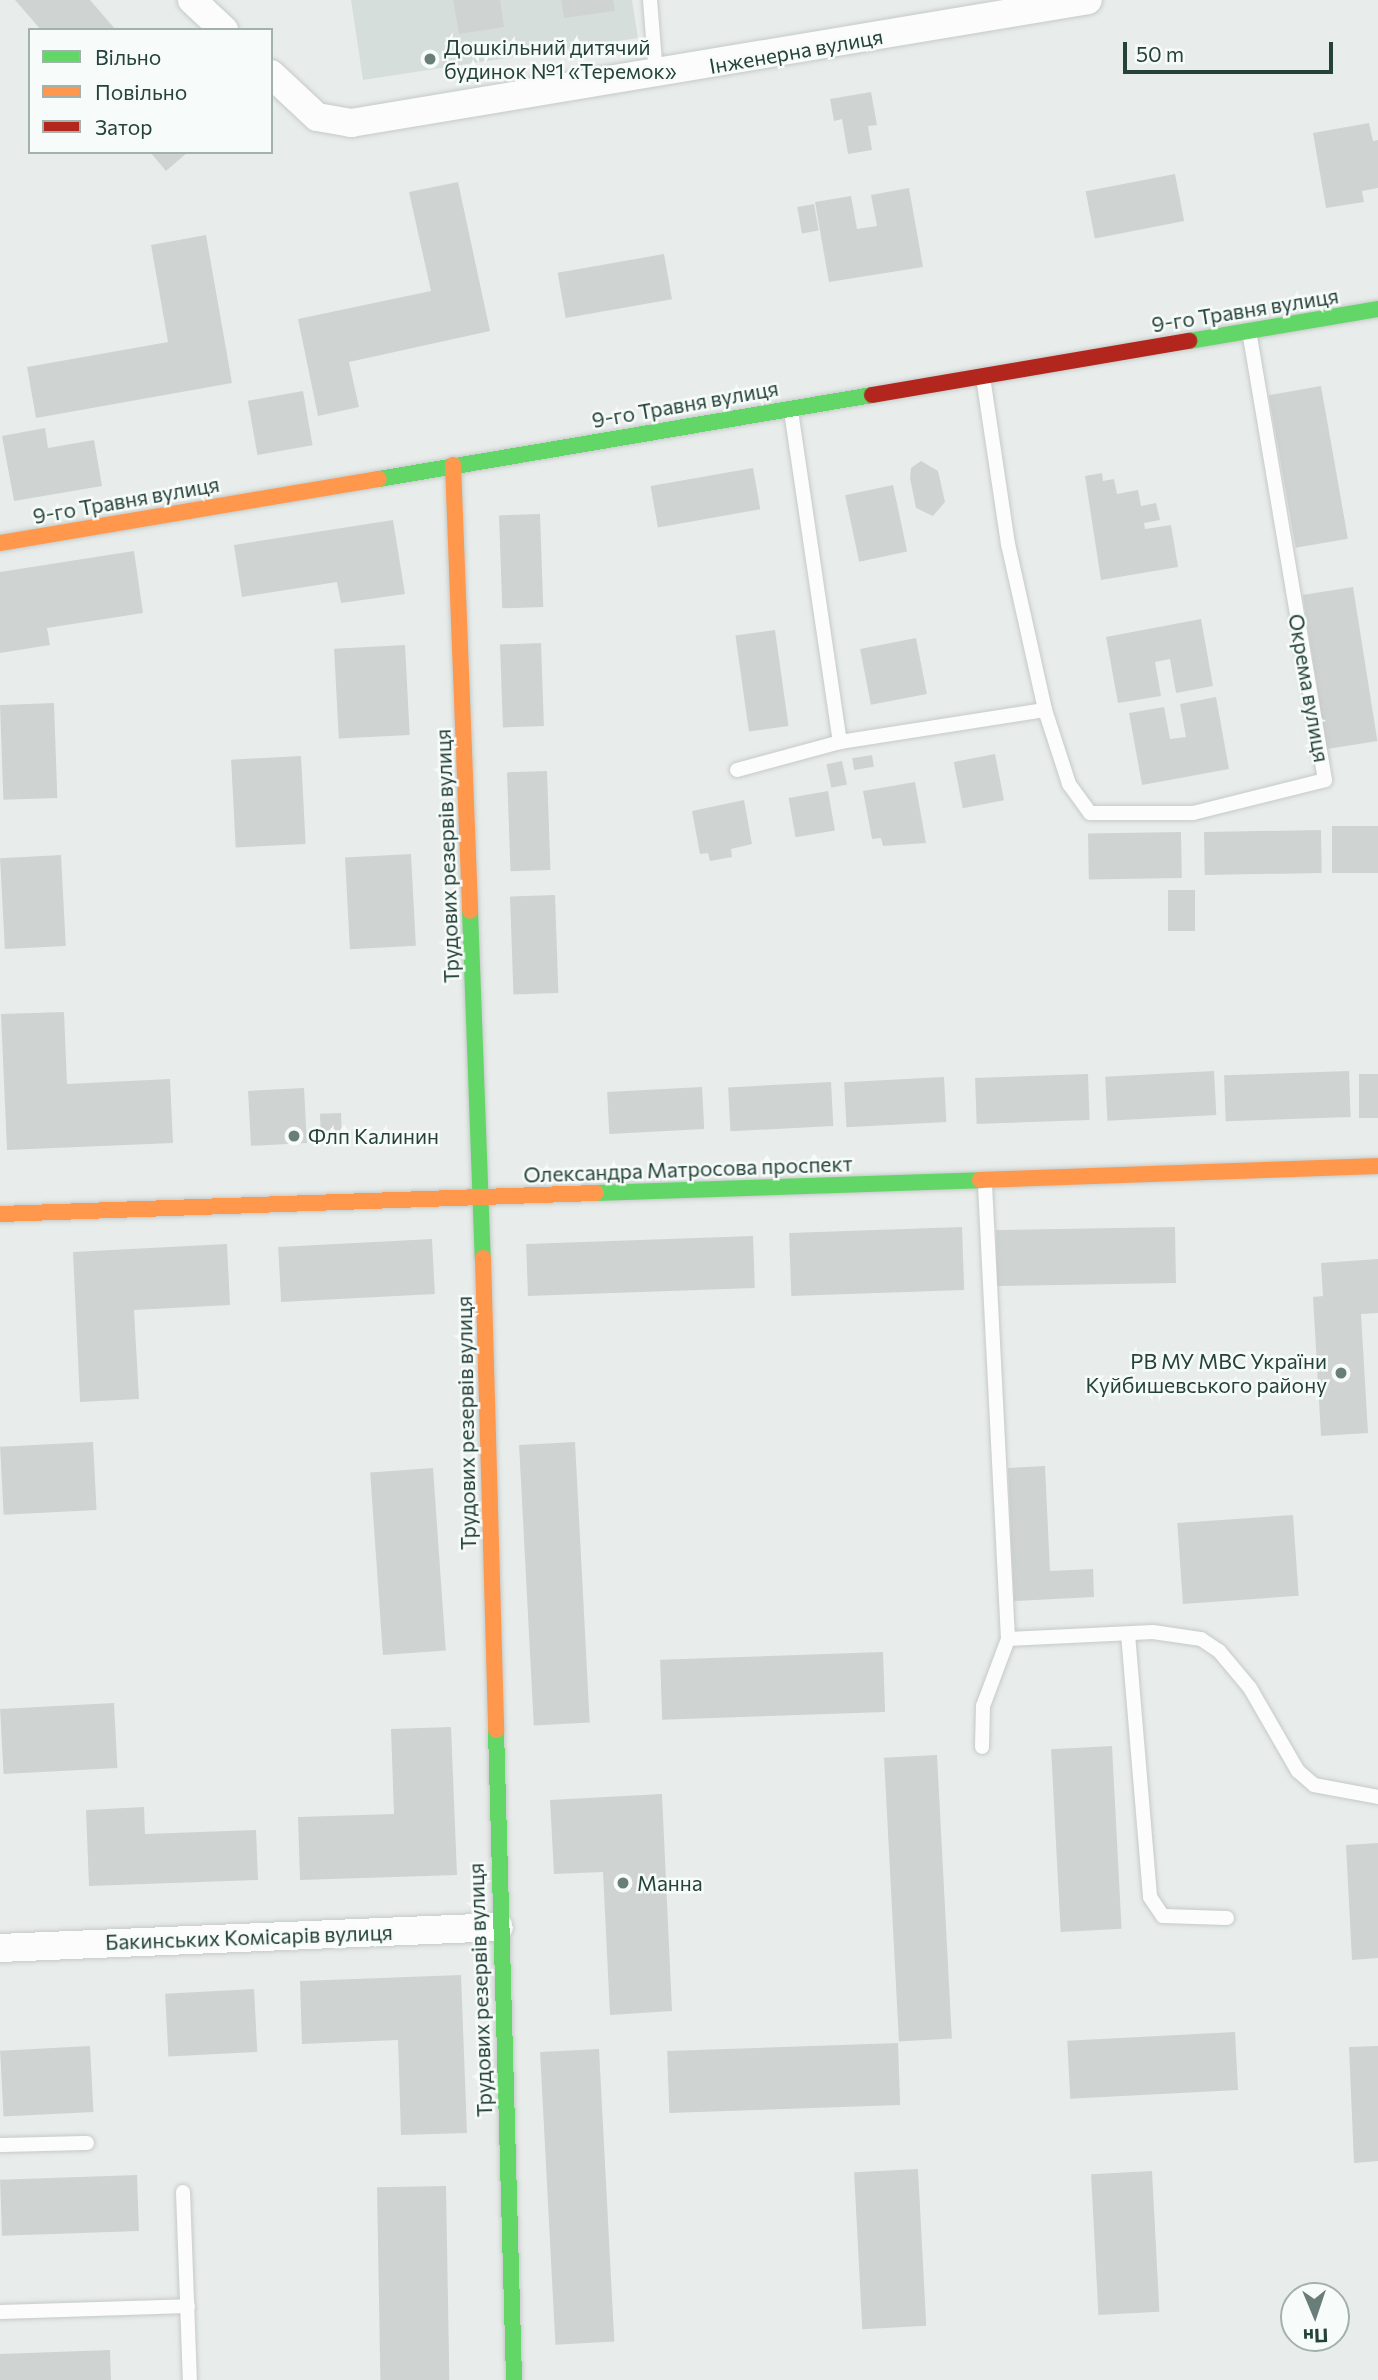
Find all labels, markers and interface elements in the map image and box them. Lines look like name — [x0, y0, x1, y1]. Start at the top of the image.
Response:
street label: Інженерна вулиця — [707, 23, 885, 79]
legend — [28, 28, 273, 154]
scale bar — [1126, 28, 1336, 72]
place label: Дошкільний дитячий будинок №1 «Теремок» — [444, 34, 677, 84]
text: 50 m — [1136, 41, 1184, 66]
text: Вільно — [95, 44, 161, 69]
marker: Дошкільний дитячий будинок №1 «Теремок» — [422, 51, 438, 67]
text: Повільно — [95, 79, 187, 104]
text: Затор — [95, 114, 152, 139]
street label: 9-го Травня вулиця — [1150, 283, 1340, 337]
street label: 9-го Травня вулиця — [590, 375, 780, 433]
street label: 9-го Травня вулиця — [31, 471, 221, 529]
street label: Окрема вулиця — [1284, 612, 1334, 764]
street label: Трудових резервів вулиця — [430, 728, 464, 984]
place label: Флп Калинин — [308, 1123, 439, 1149]
marker: Флп Калинин — [286, 1128, 302, 1144]
street label: Олександра Матросова проспект — [523, 1151, 853, 1187]
street label: Трудових резервів вулиця — [451, 1296, 481, 1550]
place label: РВ МУ МВС України Куйбишевського району — [1086, 1348, 1327, 1398]
marker: РВ МУ МВС України Куйбишевського району — [1333, 1365, 1349, 1381]
street label: Трудових резервів вулиця — [463, 1862, 497, 2118]
place label: Манна — [637, 1870, 703, 1896]
marker: Манна — [615, 1875, 631, 1891]
street label: Бакинських Комісарів вулиця — [105, 1919, 393, 1955]
north arrow — [1280, 2282, 1350, 2352]
text: Пн — [1303, 2325, 1329, 2348]

